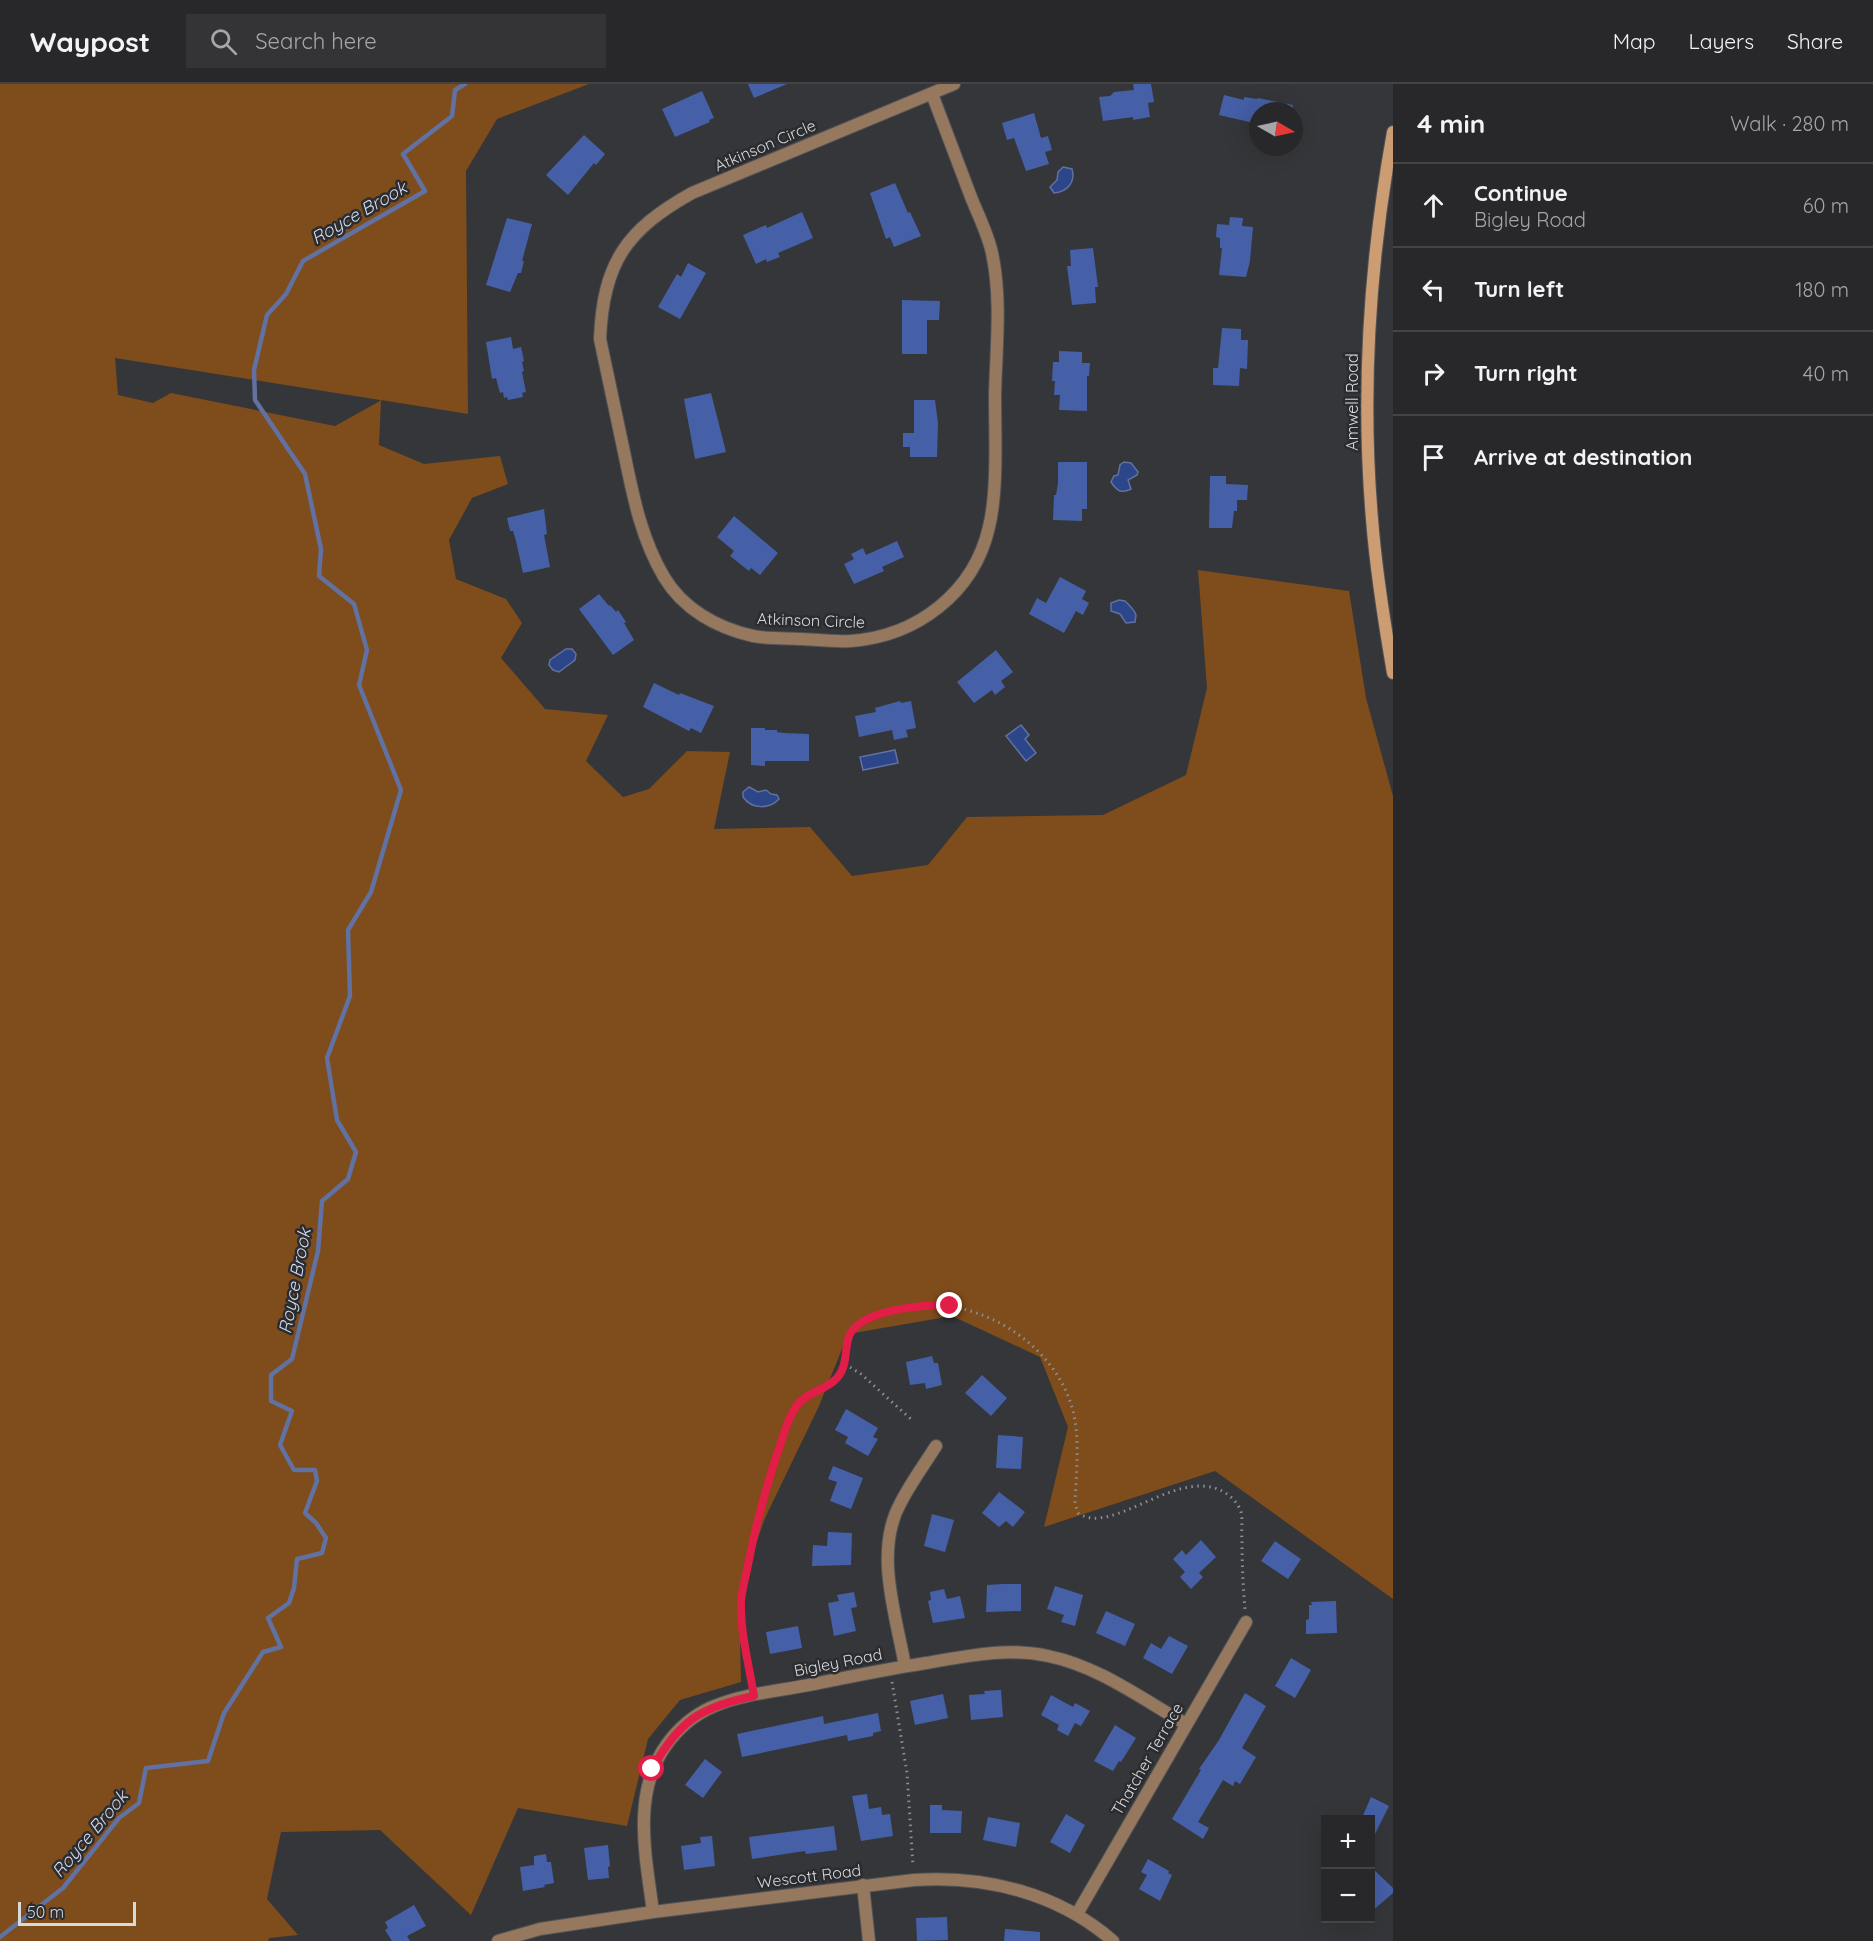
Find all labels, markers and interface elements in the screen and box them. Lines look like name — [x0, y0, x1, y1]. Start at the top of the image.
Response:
search box — [186, 14, 606, 68]
text: Waypost — [30, 24, 150, 59]
icon: search — [207, 25, 240, 58]
text: Search here — [255, 27, 377, 55]
text: Map — [1613, 28, 1656, 54]
text: Layers — [1689, 28, 1754, 54]
text: Share — [1787, 28, 1843, 54]
north arrow — [1249, 102, 1303, 156]
text: 4 min — [1417, 107, 1485, 140]
text: Walk · 280 m — [1730, 111, 1849, 136]
street label: Atkinson Circle — [711, 115, 819, 175]
water label: Royce Brook — [307, 175, 412, 249]
text: Continue — [1474, 179, 1568, 207]
icon: ahead — [1417, 189, 1450, 222]
text: 60 m — [1803, 193, 1849, 218]
text: Bigley Road — [1474, 207, 1586, 232]
icon: left — [1417, 273, 1450, 306]
text: Turn left — [1474, 275, 1564, 303]
text: 180 m — [1795, 277, 1849, 302]
street label: Amwell Road — [1342, 353, 1362, 451]
icon: right — [1417, 357, 1450, 390]
text: Turn right — [1474, 359, 1578, 387]
text: 40 m — [1803, 361, 1849, 386]
icon: arrive — [1417, 441, 1450, 474]
text: Arrive at destination — [1474, 443, 1692, 471]
street label: Atkinson Circle — [757, 608, 865, 632]
water label: Royce Brook — [273, 1225, 316, 1336]
route end — [936, 1292, 962, 1318]
street label: Bigley Road — [792, 1644, 884, 1680]
street label: Thatcher Terrace — [1107, 1699, 1187, 1819]
route start — [638, 1755, 664, 1781]
water label: Royce Brook — [46, 1784, 134, 1882]
map controls — [1321, 1815, 1375, 1923]
button: + — [1321, 1815, 1375, 1869]
street label: Wescott Road — [756, 1860, 862, 1892]
button: − — [1321, 1869, 1375, 1923]
scale bar — [18, 1899, 136, 1926]
text: 50 m — [27, 1902, 64, 1922]

